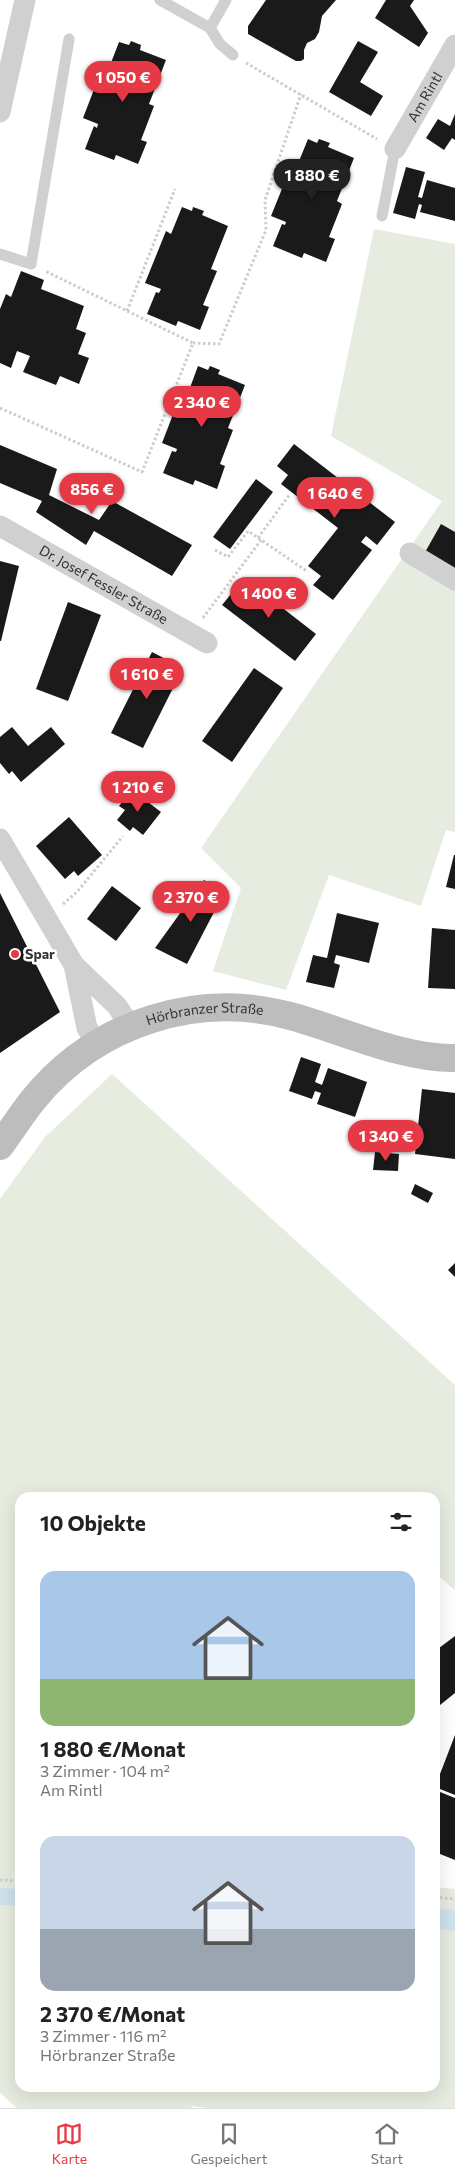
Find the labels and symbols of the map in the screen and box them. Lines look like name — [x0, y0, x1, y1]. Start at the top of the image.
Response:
pin: 1 050 € — [77, 61, 169, 103]
street label: Am Rintl — [403, 69, 446, 125]
pin: 1 880 € — [266, 158, 358, 201]
pin: 2 340 € — [156, 386, 248, 428]
pin: 856 € — [57, 472, 127, 515]
pin: 1 640 € — [289, 476, 381, 519]
street label: Dr. Josef Fessler Straße — [37, 541, 171, 627]
pin: 1 400 € — [223, 576, 315, 619]
pin: 1 610 € — [101, 658, 193, 700]
pin: 1 210 € — [92, 770, 184, 813]
pin: 2 370 € — [145, 880, 237, 923]
place label: Spar — [25, 945, 55, 962]
marker: Spar — [9, 948, 21, 960]
street label: Hörbranzer Straße — [144, 999, 265, 1028]
pin: 1 340 € — [340, 1120, 432, 1162]

